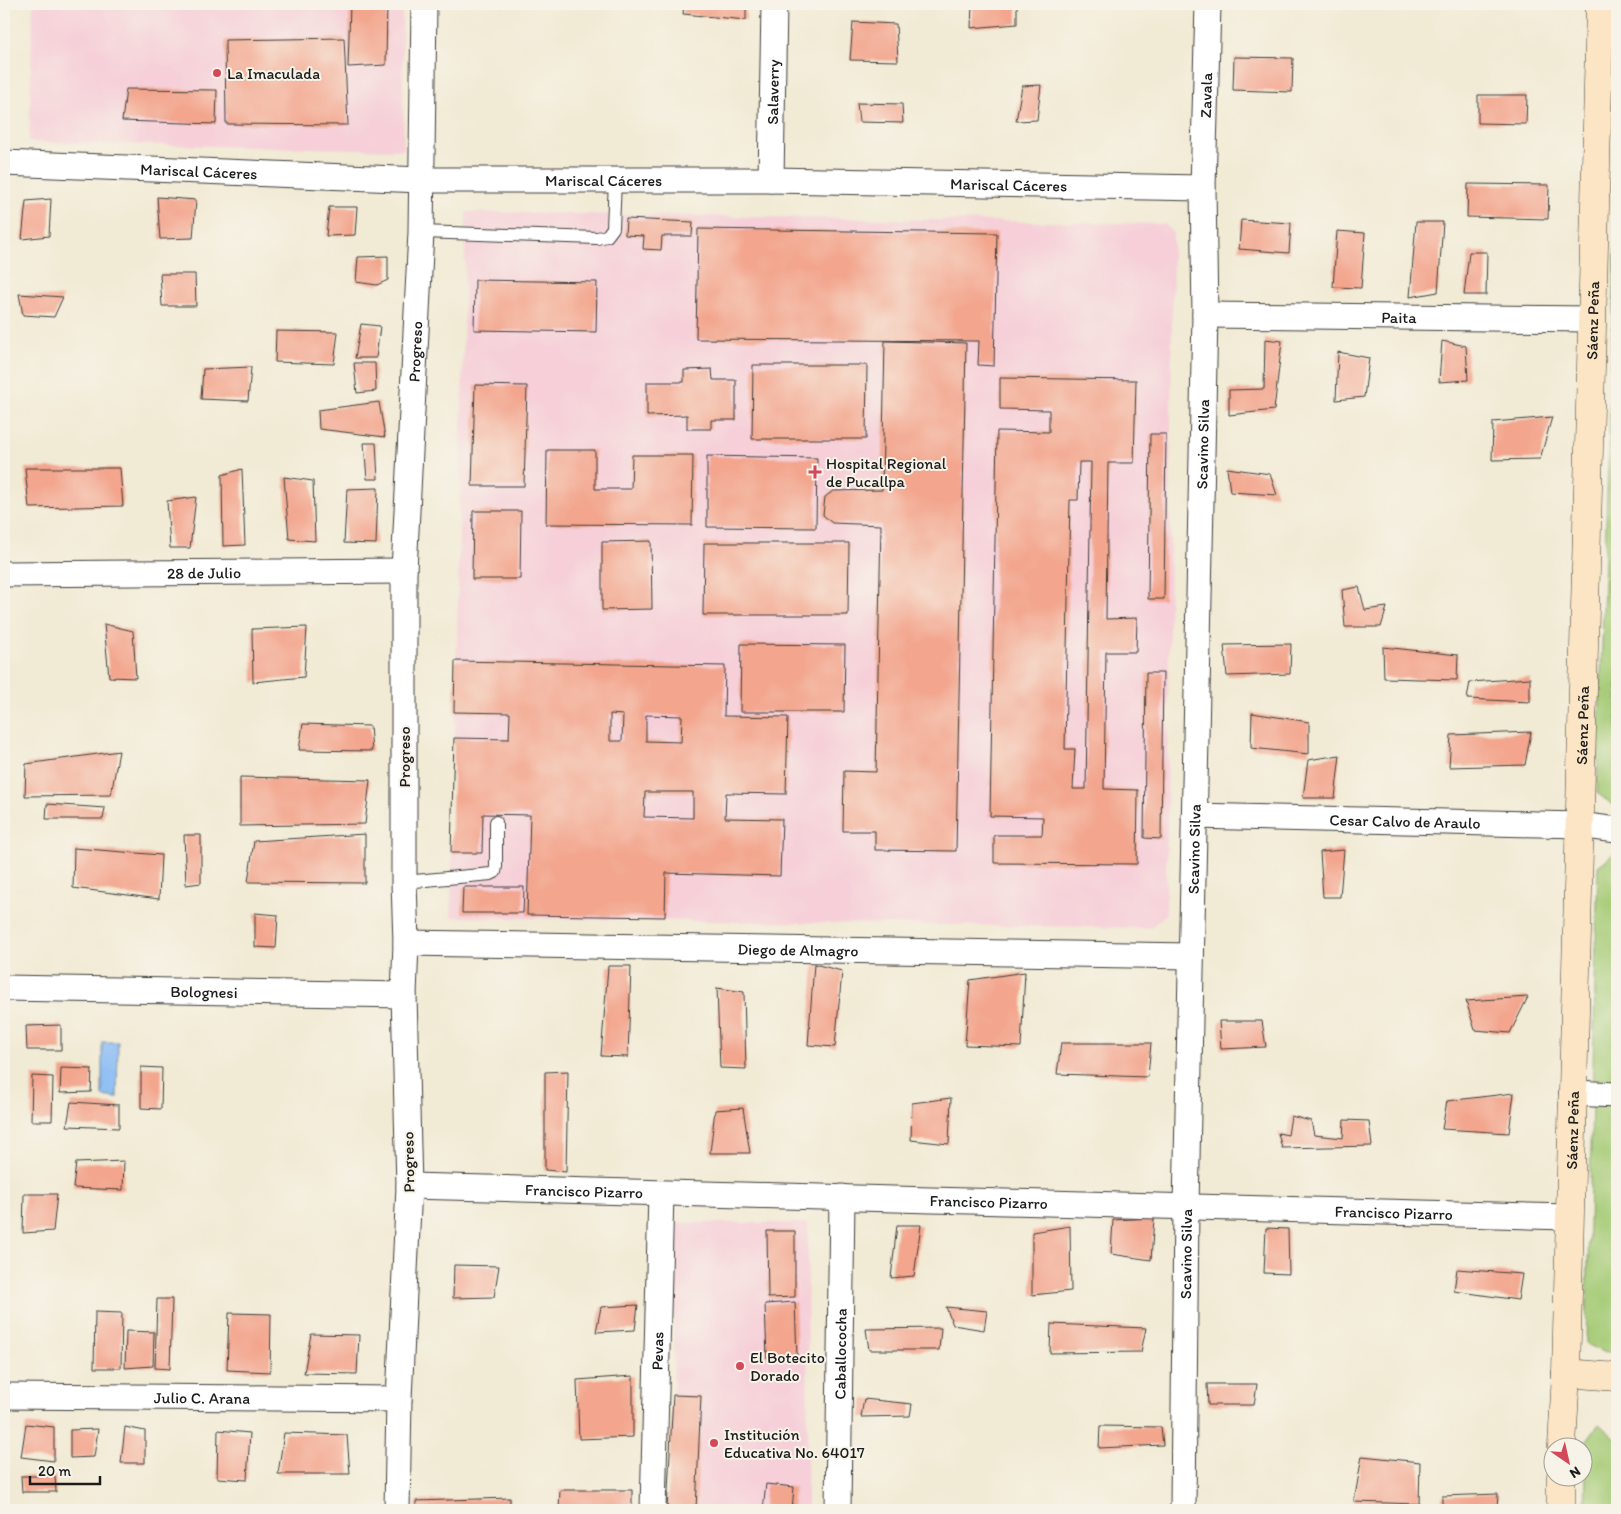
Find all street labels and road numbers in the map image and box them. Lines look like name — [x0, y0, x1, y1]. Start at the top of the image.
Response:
street label: Salaverry — [763, 59, 783, 125]
street label: Zavala — [1196, 72, 1216, 118]
street label: Mariscal Cáceres — [140, 160, 258, 183]
street label: Mariscal Cáceres — [545, 171, 662, 190]
street label: Mariscal Cáceres — [950, 174, 1067, 195]
street label: Sáenz Peña — [1582, 280, 1603, 360]
street label: Paita — [1381, 308, 1417, 327]
street label: Progreso — [404, 321, 427, 383]
street label: Scavino Silva — [1192, 399, 1213, 489]
street label: 28 de Julio — [167, 563, 241, 583]
street label: Sáenz Peña — [1572, 685, 1593, 765]
street label: Progreso — [395, 726, 414, 788]
street label: Scavino Silva — [1184, 804, 1205, 894]
street label: Cesar Calvo de Araulo — [1329, 810, 1481, 833]
street label: Diego de Almagro — [737, 939, 859, 960]
street label: Bolognesi — [170, 982, 238, 1002]
street label: Sáenz Peña — [1562, 1090, 1583, 1170]
street label: Progreso — [398, 1131, 419, 1193]
street label: Francisco Pizarro — [525, 1180, 643, 1202]
street label: Francisco Pizarro — [929, 1191, 1048, 1213]
street label: Francisco Pizarro — [1334, 1202, 1453, 1224]
street label: Scavino Silva — [1176, 1209, 1196, 1299]
street label: Caballococha — [830, 1308, 851, 1400]
street label: Pevas — [648, 1331, 667, 1371]
street label: Julio C. Arana — [154, 1388, 250, 1408]

